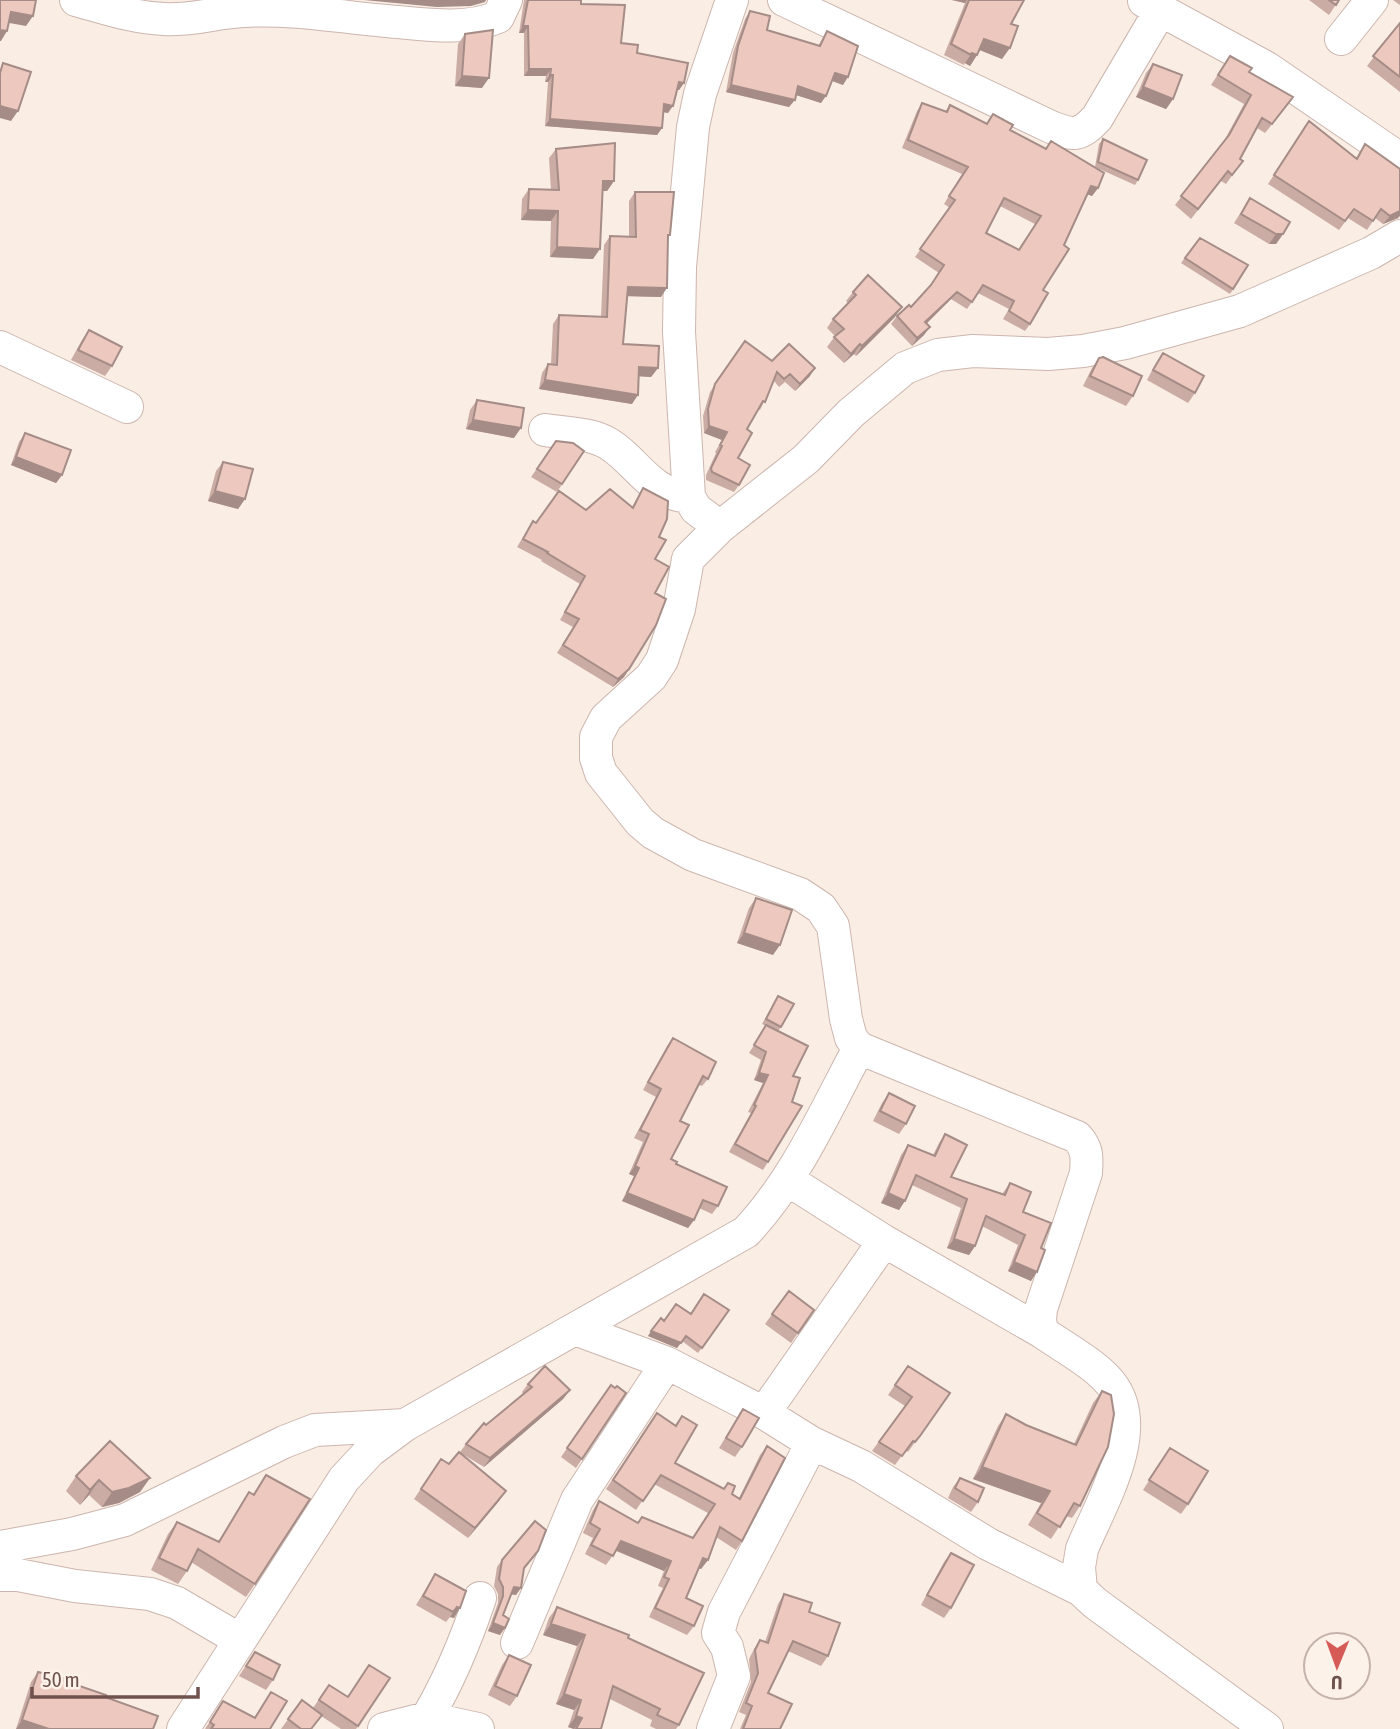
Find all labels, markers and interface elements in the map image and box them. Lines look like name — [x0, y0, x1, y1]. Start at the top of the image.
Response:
north arrow — [1302, 1631, 1372, 1701]
scale bar — [32, 1656, 198, 1700]
text: 50 m — [42, 1667, 80, 1691]
text: U — [1331, 1672, 1343, 1694]

